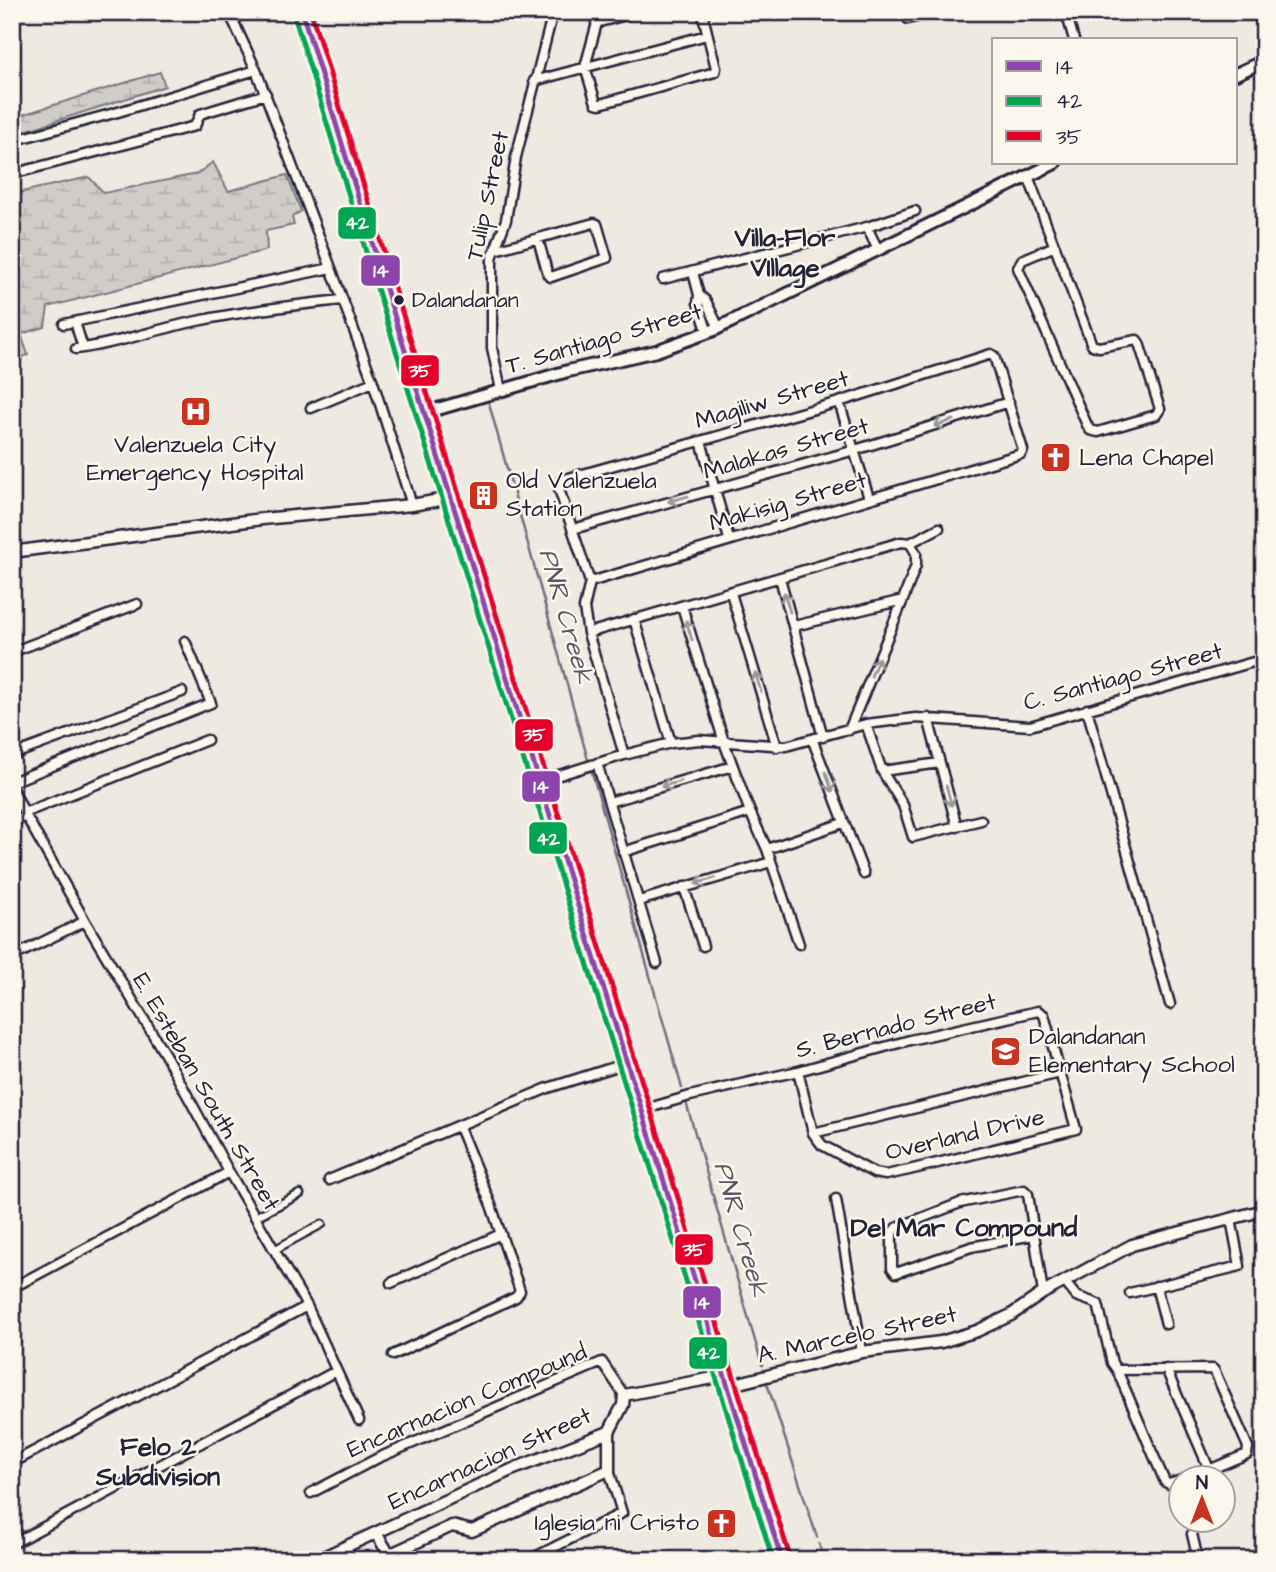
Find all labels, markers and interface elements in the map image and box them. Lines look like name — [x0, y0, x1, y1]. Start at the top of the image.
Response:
legend — [992, 38, 1238, 164]
text: 14 — [1056, 53, 1073, 82]
text: 42 — [1056, 87, 1082, 116]
text: 35 — [1056, 123, 1082, 152]
street label: Tulip Street — [458, 128, 518, 264]
line badge: 42 — [337, 206, 377, 240]
text: 42 — [345, 210, 369, 237]
district label: Villa-Flor VIllage — [734, 220, 836, 289]
line badge: 14 — [360, 254, 401, 287]
text: 14 — [373, 258, 389, 285]
place label: Dalandanan — [412, 285, 519, 316]
marker: Dalandanan — [392, 293, 406, 307]
street label: T. Santiago Street — [502, 295, 707, 384]
line badge: 35 — [400, 354, 440, 387]
text: 35 — [407, 358, 432, 385]
street label: Magiliw Street — [691, 362, 853, 439]
hospital icon: Valenzuela City Emergency Hospital — [178, 394, 212, 428]
street label: Malakas Street — [699, 409, 873, 489]
one-way arrow — [933, 417, 955, 430]
place label: Valenzuela City Emergency Hospital — [86, 428, 304, 491]
church icon: Lena Chapel — [1039, 441, 1073, 475]
place label: Lena Chapel — [1079, 441, 1214, 475]
street label: Makisig Street — [705, 463, 871, 542]
place label: Old Valenzuela Station — [506, 464, 657, 526]
building icon: Old Valenzuela Station — [466, 478, 500, 512]
one-way arrow — [667, 493, 690, 506]
water label: PNR Creek — [530, 544, 603, 689]
one-way arrow — [780, 592, 793, 614]
one-way arrow — [682, 619, 694, 641]
street label: C. Santiago Street — [1020, 634, 1227, 721]
one-way arrow — [870, 657, 883, 678]
one-way arrow — [750, 671, 763, 693]
line badge: 35 — [514, 718, 554, 752]
text: 35 — [521, 722, 546, 749]
line badge: 14 — [521, 770, 561, 803]
one-way arrow — [824, 770, 836, 792]
text: 14 — [533, 774, 549, 801]
one-way arrow — [660, 779, 682, 792]
one-way arrow — [943, 784, 956, 807]
line badge: 42 — [528, 821, 568, 855]
text: 42 — [536, 826, 560, 853]
one-way arrow — [694, 876, 716, 889]
street label: E. Esteban South Street — [124, 967, 288, 1218]
street label: S. Bernado Street — [792, 985, 1000, 1067]
place label: Dalandanan Elementary School — [1029, 1020, 1235, 1083]
school or university icon: Dalandanan Elementary School — [989, 1034, 1023, 1068]
street label: Overland Drive — [882, 1100, 1048, 1170]
water label: PNR Creek — [705, 1157, 778, 1302]
district label: Del Mar Compound — [851, 1210, 1078, 1246]
line badge: 35 — [674, 1233, 714, 1266]
text: 35 — [681, 1237, 706, 1264]
line badge: 14 — [682, 1285, 722, 1319]
text: 14 — [694, 1290, 710, 1317]
street label: A. Marcelo Street — [754, 1297, 960, 1373]
street label: Encarnacion Compound — [342, 1335, 592, 1467]
line badge: 42 — [688, 1336, 728, 1370]
text: 42 — [696, 1340, 720, 1367]
street label: Encarnacion Street — [383, 1399, 597, 1519]
district label: Felo 2 Subdivision — [95, 1429, 220, 1495]
north arrow — [1168, 1464, 1238, 1534]
text: N — [1196, 1470, 1208, 1497]
place label: Iglesia ni Cristo — [534, 1506, 700, 1541]
church icon: Iglesia ni Cristo — [705, 1506, 739, 1540]

